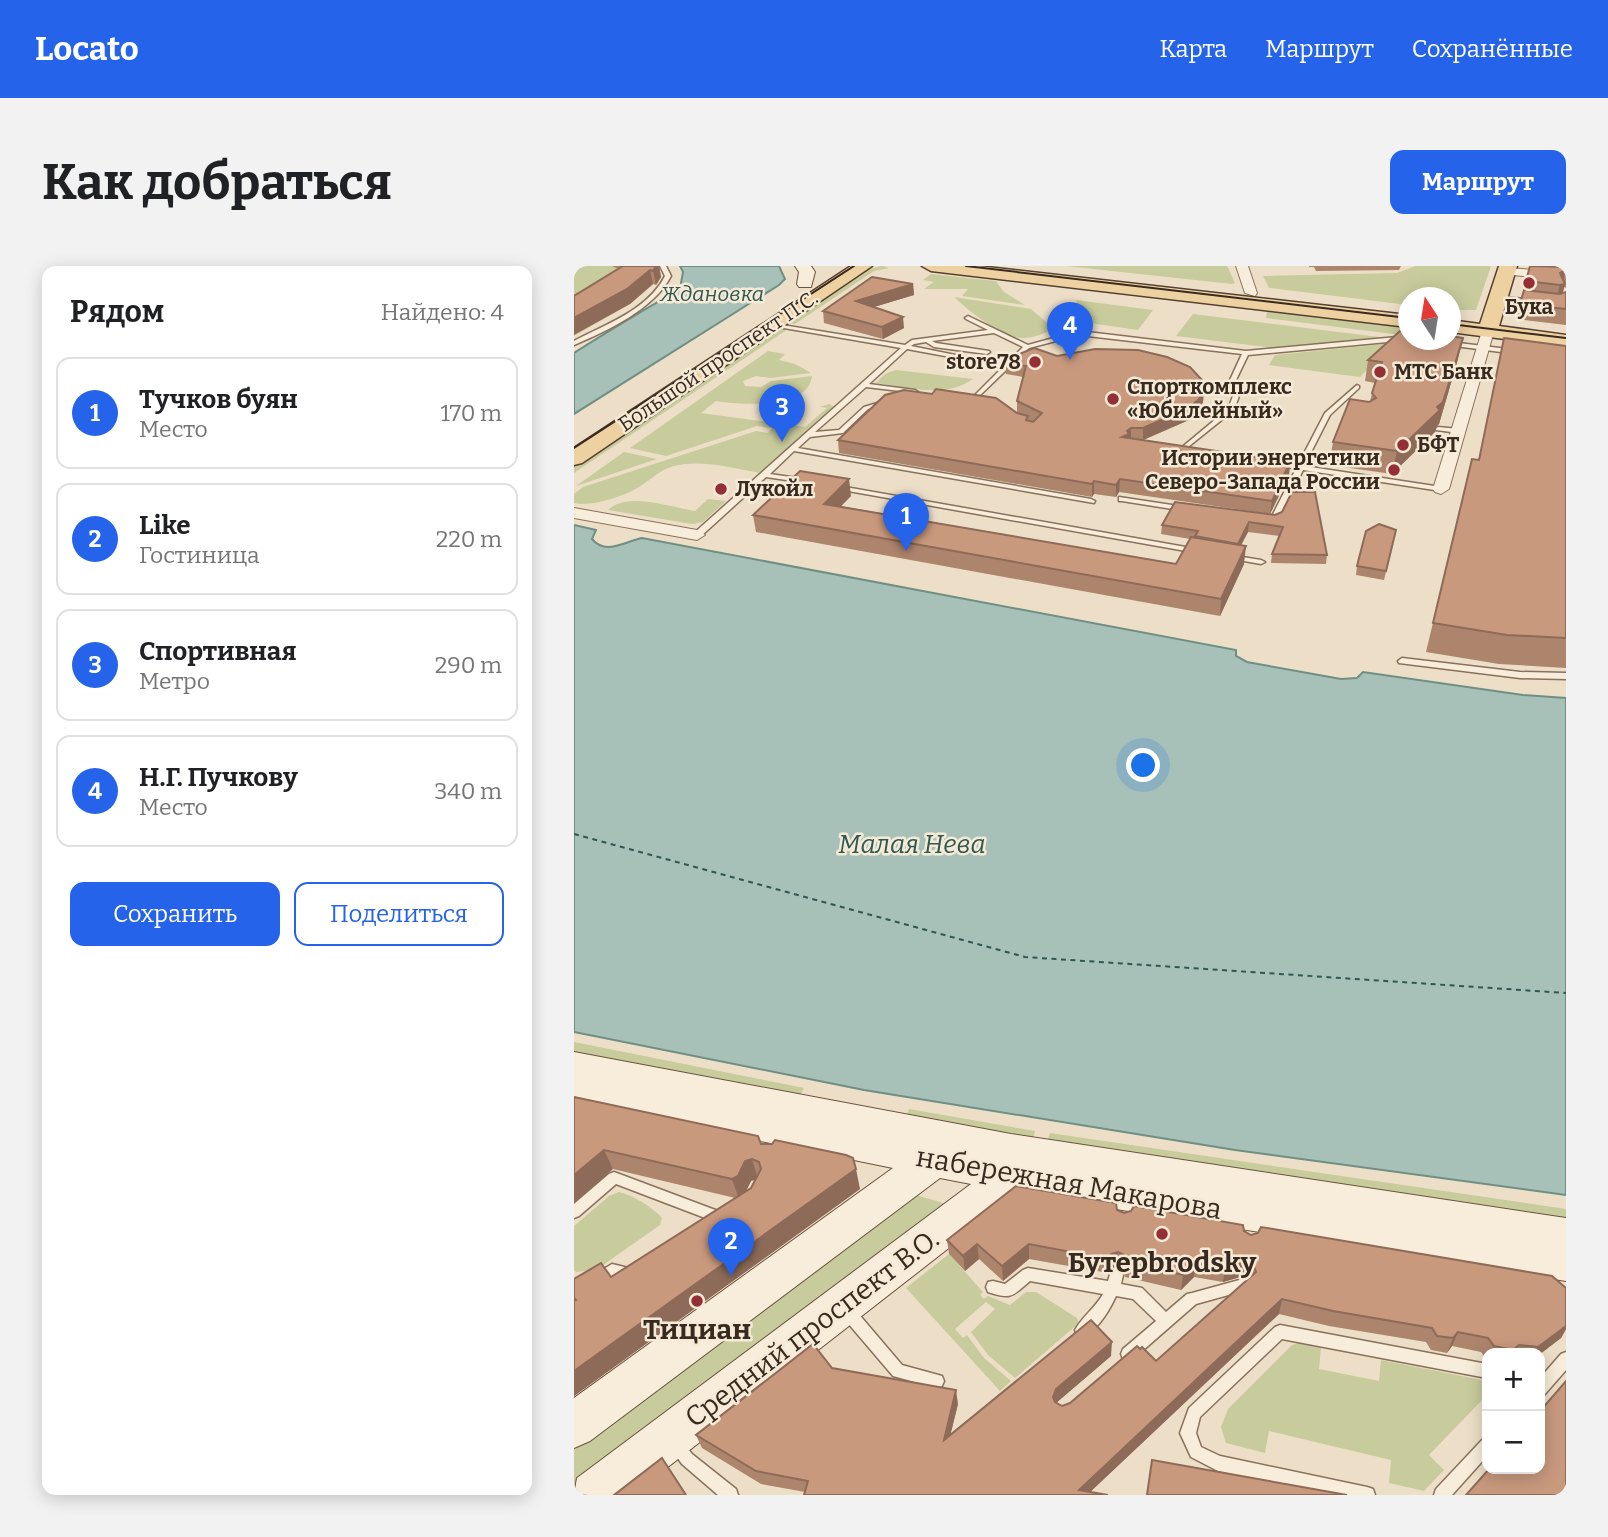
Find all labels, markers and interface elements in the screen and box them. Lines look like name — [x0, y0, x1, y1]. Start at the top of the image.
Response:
text: Locato — [35, 29, 139, 69]
text: Карта — [1159, 35, 1227, 63]
text: Маршрут — [1265, 35, 1374, 63]
text: Сохранённые — [1412, 35, 1573, 63]
button: Маршрут — [1390, 150, 1566, 214]
text: Как добраться — [42, 153, 392, 212]
marker: Бука — [1521, 275, 1537, 291]
water label: Ждановка — [659, 281, 764, 307]
street label: Большой проспект П.С. — [613, 285, 823, 437]
north arrow — [1398, 287, 1461, 350]
text: Рядом — [70, 294, 164, 330]
place label: Бука — [1505, 294, 1553, 320]
text: Найдено: 4 — [381, 298, 504, 326]
pin: 4 — [1047, 302, 1093, 360]
place label: store78 — [946, 349, 1021, 375]
marker: store78 — [1027, 354, 1043, 370]
place label: МТС Банк — [1394, 359, 1493, 385]
marker: МТС Банк — [1372, 364, 1388, 380]
place label: Спорткомплекс «Юбилейный» — [1127, 374, 1292, 424]
text: Тучков буян — [139, 384, 298, 415]
pin: 3 — [759, 384, 805, 442]
marker: Спорткомплекс «Юбилейный» — [1105, 391, 1121, 407]
text: 1 — [90, 399, 100, 427]
text: 170 m — [440, 399, 502, 427]
text: Место — [139, 415, 208, 443]
place label: БФТ — [1417, 432, 1460, 458]
marker: БФТ — [1395, 437, 1411, 453]
place label: Истории энергетики Северо-Запада России — [1145, 445, 1380, 495]
marker: Истории энергетики Северо-Запада России — [1386, 462, 1402, 478]
place label: Лукойл — [735, 476, 813, 502]
marker: Лукойл — [713, 481, 729, 497]
pin: 1 — [883, 493, 929, 551]
text: Like — [139, 510, 191, 541]
text: 2 — [89, 525, 101, 553]
text: 220 m — [436, 525, 502, 553]
text: Гостиница — [139, 541, 260, 569]
text: Спортивная — [139, 636, 296, 667]
text: 3 — [88, 651, 102, 679]
text: 290 m — [435, 651, 502, 679]
text: Метро — [139, 667, 210, 695]
your location — [1126, 748, 1160, 782]
text: Н.Г. Пучкову — [139, 762, 298, 793]
text: 4 — [88, 777, 102, 805]
text: 340 m — [434, 777, 502, 805]
text: Место — [139, 793, 208, 821]
water label: Малая Нева — [838, 829, 986, 860]
button: Сохранить — [70, 882, 280, 946]
button: Поделиться — [294, 882, 504, 946]
street label: набережная Макарова — [914, 1140, 1224, 1226]
pin: 2 — [708, 1218, 754, 1276]
street label: Средний проспект В.О. — [679, 1222, 945, 1434]
marker: Бутерbrodsky — [1154, 1226, 1170, 1242]
place label: Бутерbrodsky — [1068, 1246, 1257, 1279]
marker: Тициан — [689, 1293, 705, 1309]
place label: Тициан — [643, 1313, 751, 1346]
map controls — [1482, 1348, 1545, 1474]
button: + — [1482, 1348, 1545, 1411]
button: − — [1482, 1411, 1545, 1474]

